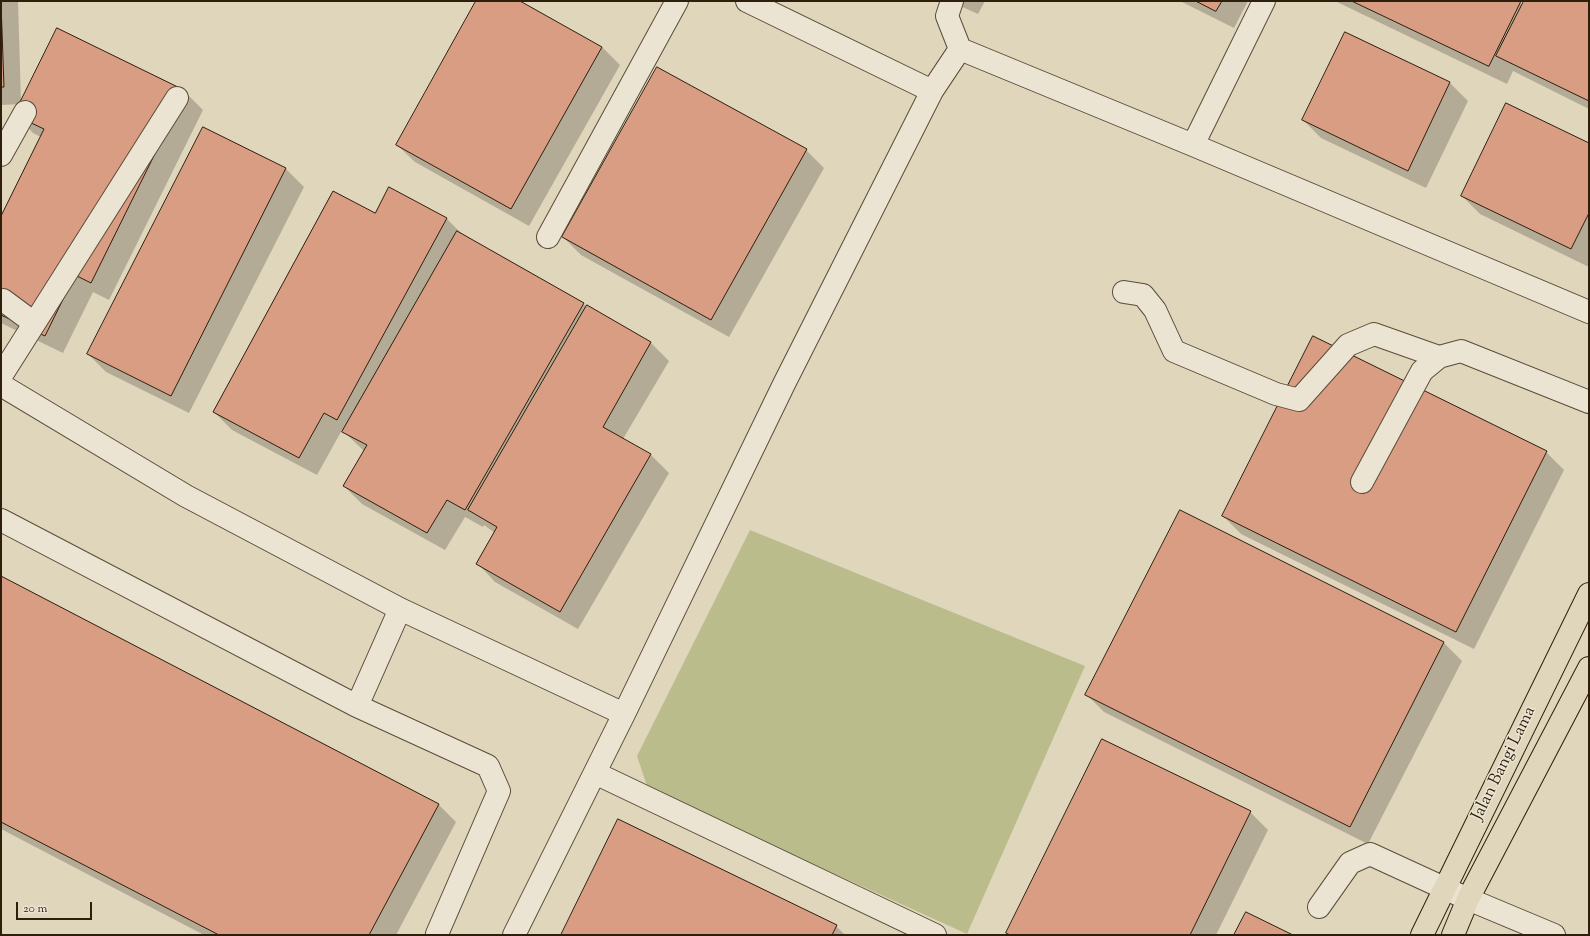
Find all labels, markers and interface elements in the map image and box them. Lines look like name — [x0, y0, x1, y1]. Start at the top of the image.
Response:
street label: Jalan Bangi Lama — [1469, 704, 1541, 824]
scale bar — [18, 894, 94, 920]
text: 20 m — [23, 900, 47, 918]

